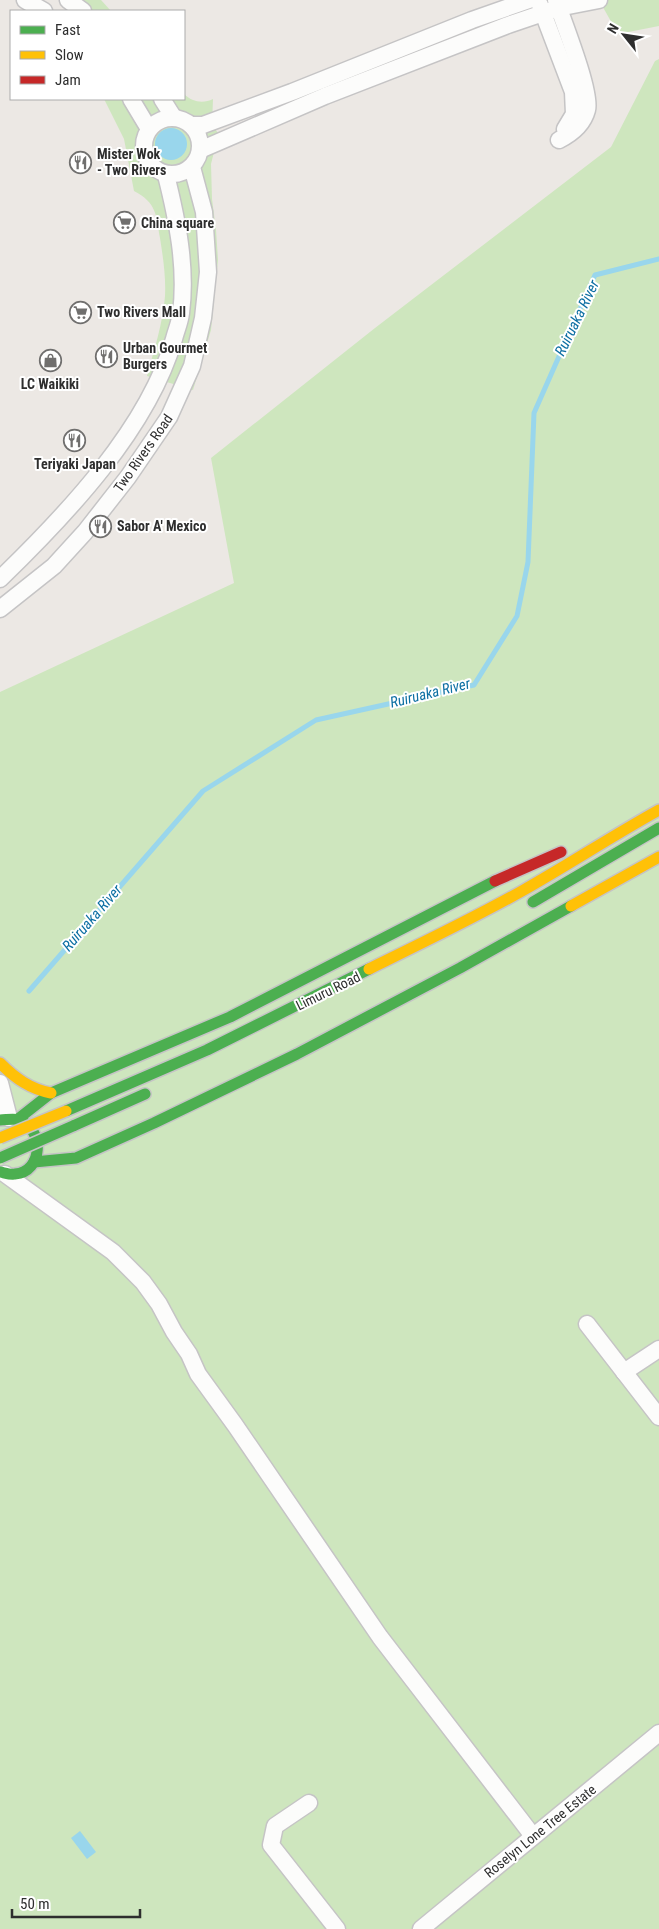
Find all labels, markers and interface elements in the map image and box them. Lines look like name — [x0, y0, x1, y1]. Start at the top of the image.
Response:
legend — [10, 10, 185, 100]
north arrow — [599, 10, 649, 60]
text: Fast — [55, 21, 80, 39]
text: N — [604, 21, 622, 36]
text: Slow — [55, 46, 84, 64]
text: Jam — [55, 71, 81, 89]
place label: Mister Wok - Two Rivers — [97, 146, 166, 178]
restaurant icon: Mister Wok - Two Rivers — [69, 150, 93, 174]
supermarket icon: China square — [113, 211, 137, 235]
place label: China square — [141, 215, 214, 231]
water label: Ruiruaka River — [551, 277, 603, 359]
supermarket icon: Two Rivers Mall — [69, 300, 93, 324]
place label: Two Rivers Mall — [97, 304, 186, 320]
place label: Urban Gourmet Burgers — [123, 340, 207, 372]
restaurant icon: Urban Gourmet Burgers — [95, 344, 119, 368]
shop icon: LC Waikiki — [38, 349, 62, 373]
place label: LC Waikiki — [21, 376, 79, 392]
street label: Two Rivers Road — [110, 411, 176, 495]
restaurant icon: Teriyaki Japan — [63, 429, 87, 453]
place label: Teriyaki Japan — [34, 456, 116, 472]
restaurant icon: Sabor A' Mexico — [89, 514, 113, 538]
place label: Sabor A' Mexico — [117, 518, 207, 534]
water label: Ruiruaka River — [388, 674, 472, 712]
water label: Ruiruaka River — [58, 881, 126, 955]
street label: Limuru Road — [293, 969, 363, 1013]
street label: Roselyn Lone Tree Estate — [481, 1781, 599, 1881]
scale bar — [12, 1886, 140, 1918]
text: 50 m — [20, 1895, 50, 1913]

